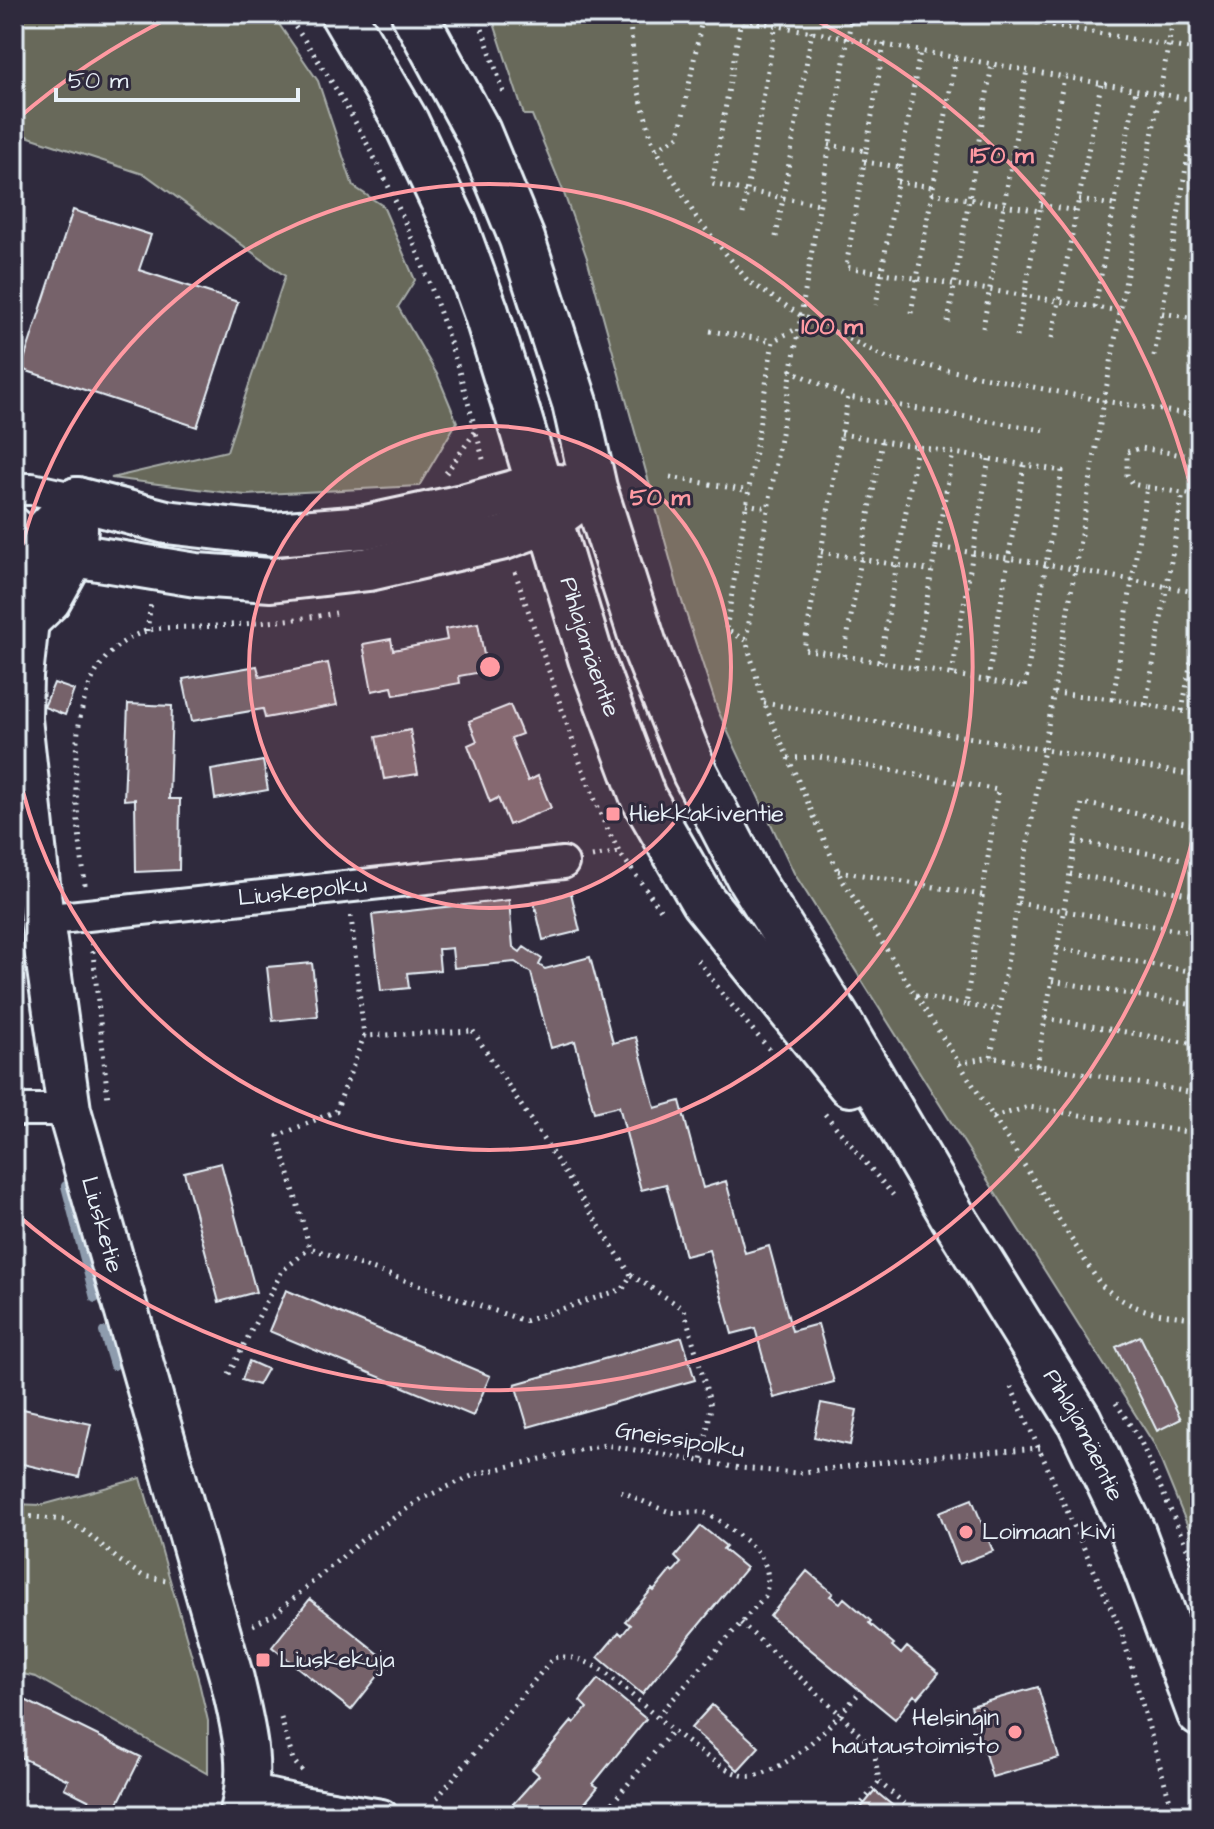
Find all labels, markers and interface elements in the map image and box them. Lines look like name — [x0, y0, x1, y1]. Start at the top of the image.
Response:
scale bar — [56, 52, 298, 102]
text: 50 m — [68, 64, 129, 98]
text: 150 m — [970, 139, 1034, 173]
text: 100 m — [801, 310, 863, 344]
text: 50 m — [630, 481, 691, 515]
street label: Pihlajamäentie — [551, 573, 629, 722]
centre of rings — [476, 653, 504, 681]
place label: Hiekkakiventie — [629, 797, 784, 831]
marker: Hiekkakiventie — [604, 805, 622, 823]
street label: Liuskepolku — [236, 868, 369, 915]
street label: Liusketie — [72, 1173, 132, 1277]
street label: Pihlajamäentie — [1034, 1362, 1132, 1507]
street label: Gneissipolku — [613, 1413, 747, 1467]
place label: Loimaan kivi — [982, 1515, 1115, 1549]
marker: Loimaan kivi — [957, 1523, 975, 1541]
place label: Liuskekuja — [279, 1643, 395, 1677]
marker: Liuskekuja — [254, 1651, 272, 1669]
place label: Helsingin hautaustoimisto — [832, 1701, 1000, 1763]
marker: Helsingin hautaustoimisto — [1006, 1723, 1024, 1741]

